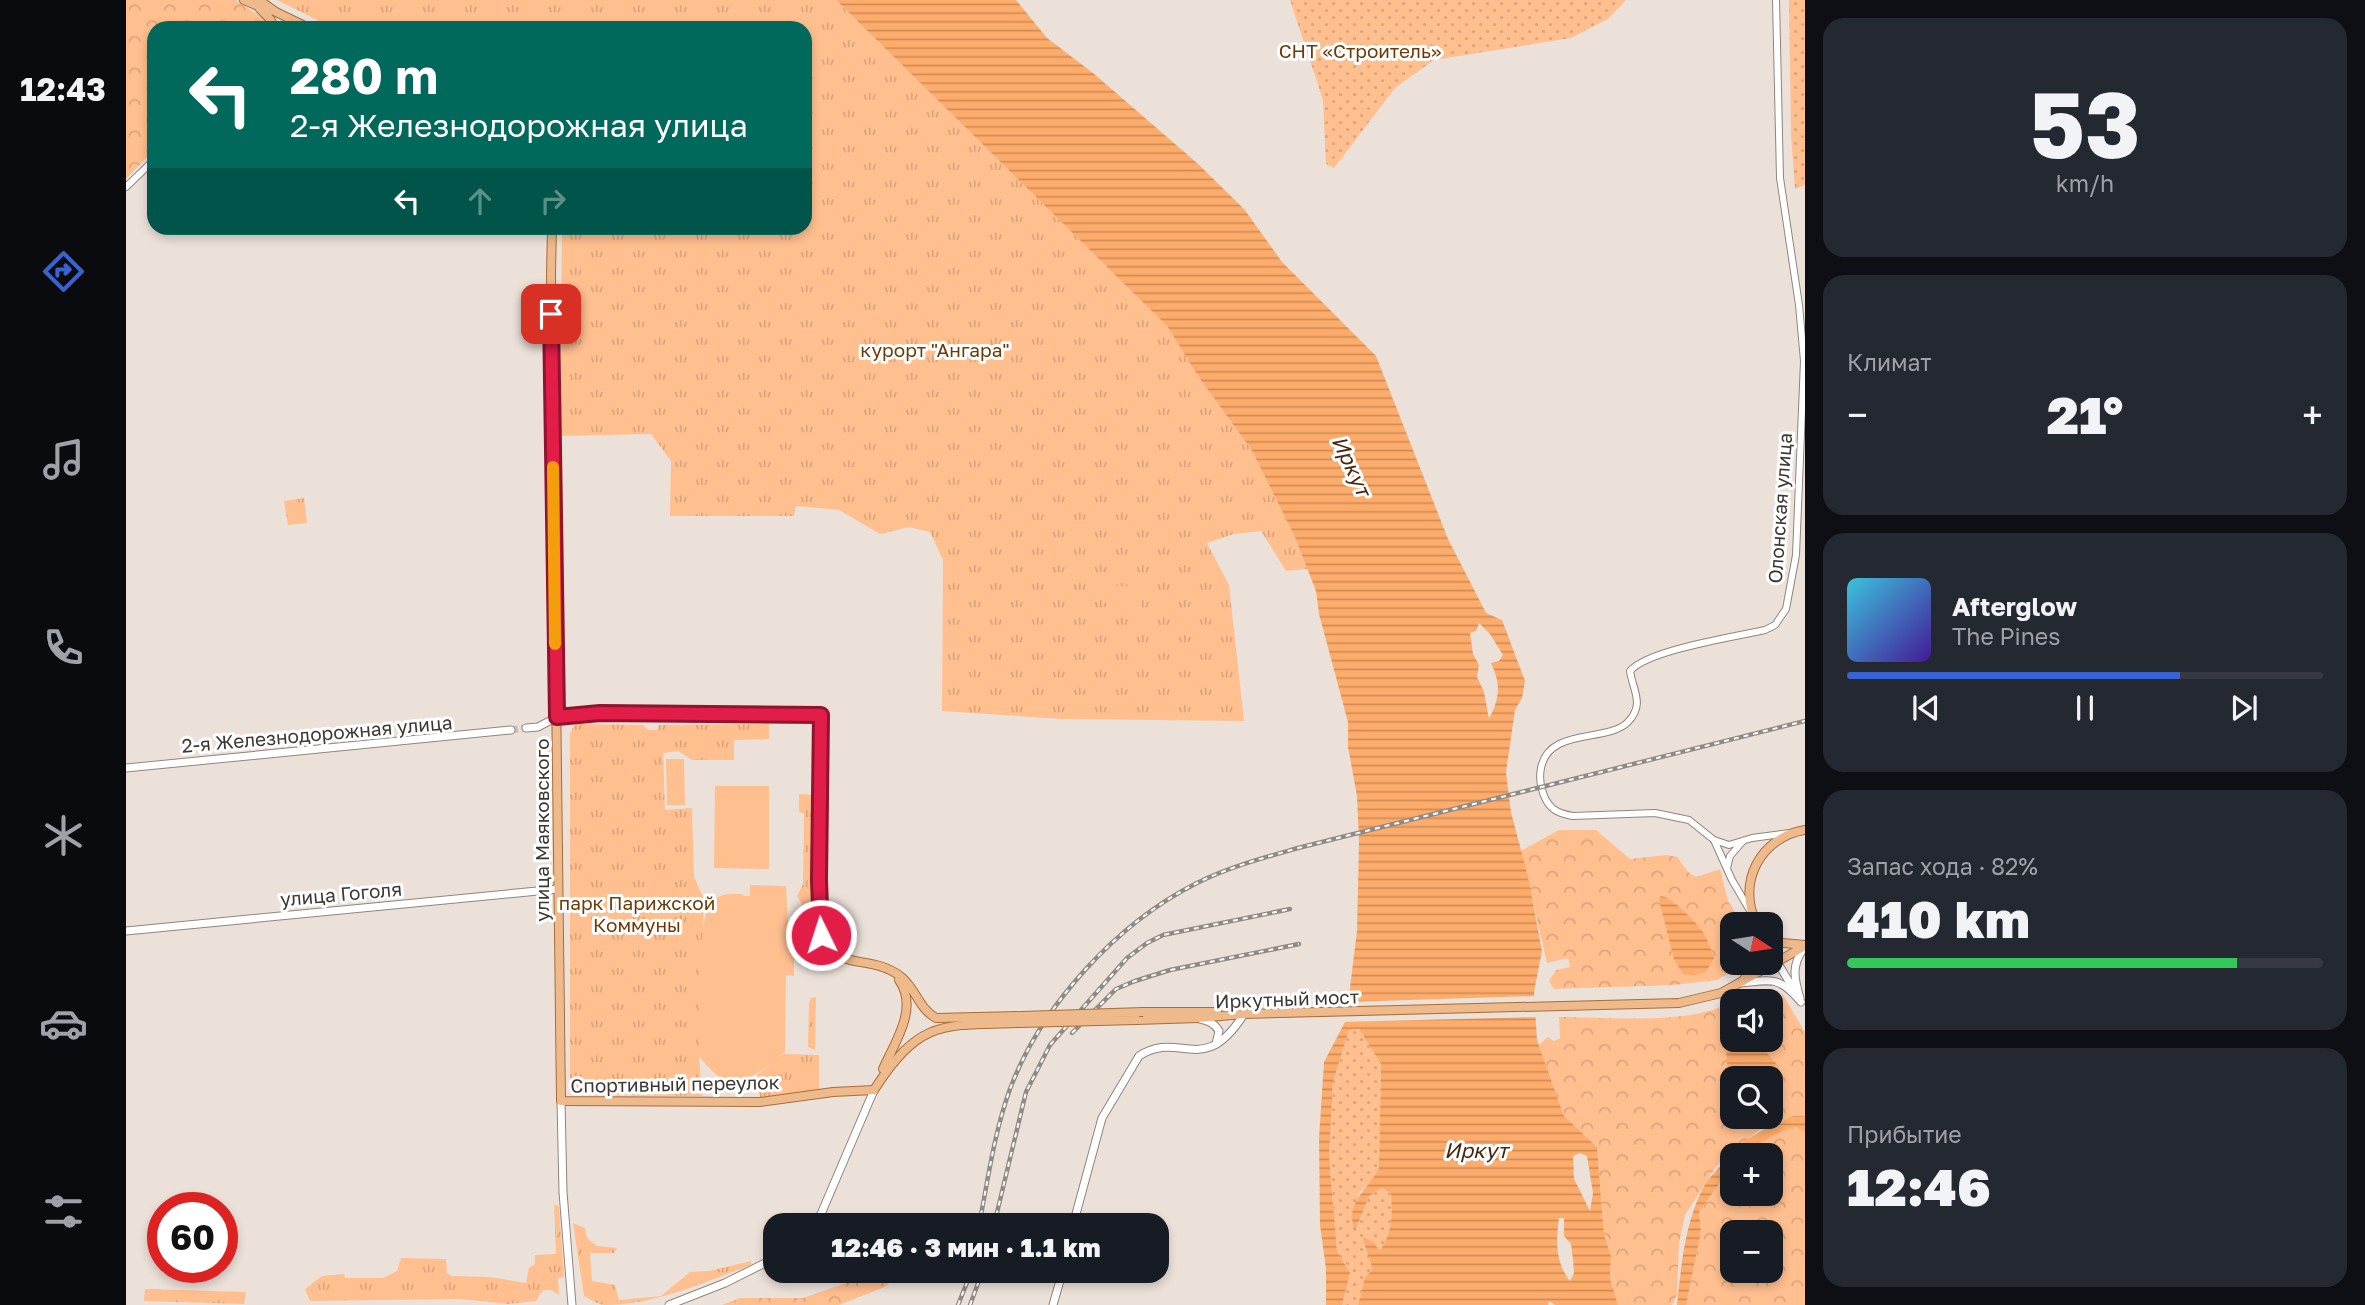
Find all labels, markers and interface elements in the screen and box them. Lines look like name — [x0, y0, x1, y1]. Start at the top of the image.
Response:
park label: СНТ «Строитель» — [1279, 39, 1441, 62]
text: 280 m — [290, 46, 438, 105]
icon: left — [175, 49, 266, 140]
text: 53 — [2029, 69, 2141, 178]
text: 12:43 — [20, 70, 106, 108]
text: 2-я Железнодорожная улица — [290, 106, 748, 144]
text: km/h — [2056, 169, 2114, 197]
icon: left — [388, 182, 426, 220]
icon: ahead — [461, 182, 499, 220]
icon: right — [534, 182, 572, 220]
icon: directions — [39, 247, 88, 296]
pin — [521, 284, 581, 344]
icon: arrive — [532, 295, 570, 333]
park label: курорт "Ангара" — [860, 338, 1010, 361]
text: Климат — [1847, 348, 1932, 376]
text: 21° — [2047, 383, 2123, 445]
text: − — [1847, 392, 1868, 437]
text: + — [2302, 392, 2323, 437]
water label: Иркут — [1327, 431, 1378, 502]
street label: Олонская улица — [1763, 432, 1796, 584]
icon: music — [39, 435, 88, 484]
text: Afterglow — [1952, 591, 2077, 622]
text: The Pines — [1952, 622, 2060, 650]
icon: phone — [39, 623, 88, 672]
icon: previous — [1907, 689, 1945, 727]
icon: pause — [2066, 689, 2104, 727]
icon: next — [2225, 689, 2263, 727]
street label: 2-я Железнодорожная улица — [181, 710, 453, 757]
street label: улица Маяковского — [530, 738, 553, 922]
icon: climate — [39, 811, 88, 860]
text: Запас хода · 82% — [1847, 852, 2038, 880]
street label: улица Гоголя — [279, 877, 403, 910]
text: 410 km — [1847, 887, 2030, 949]
park label: парк Парижской Коммуны — [559, 891, 715, 936]
position arrow — [784, 898, 858, 972]
north arrow — [1720, 912, 1783, 975]
map controls — [1720, 912, 1783, 1283]
street label: Иркутный мост — [1215, 984, 1359, 1013]
button: sound — [1720, 989, 1783, 1052]
icon: car — [39, 999, 88, 1048]
button: search — [1720, 1066, 1783, 1129]
street label: Спортивный переулок — [570, 1070, 780, 1097]
text: Прибытие — [1847, 1120, 1962, 1148]
water label: Иркут — [1444, 1137, 1511, 1163]
button: + — [1720, 1143, 1783, 1206]
text: 12:46 — [1847, 1155, 1991, 1217]
icon: filters — [39, 1187, 88, 1236]
speed limit sign: 60 — [147, 1192, 238, 1283]
button: − — [1720, 1220, 1783, 1283]
text: 12:46 · 3 мин · 1.1 km — [831, 1232, 1101, 1263]

